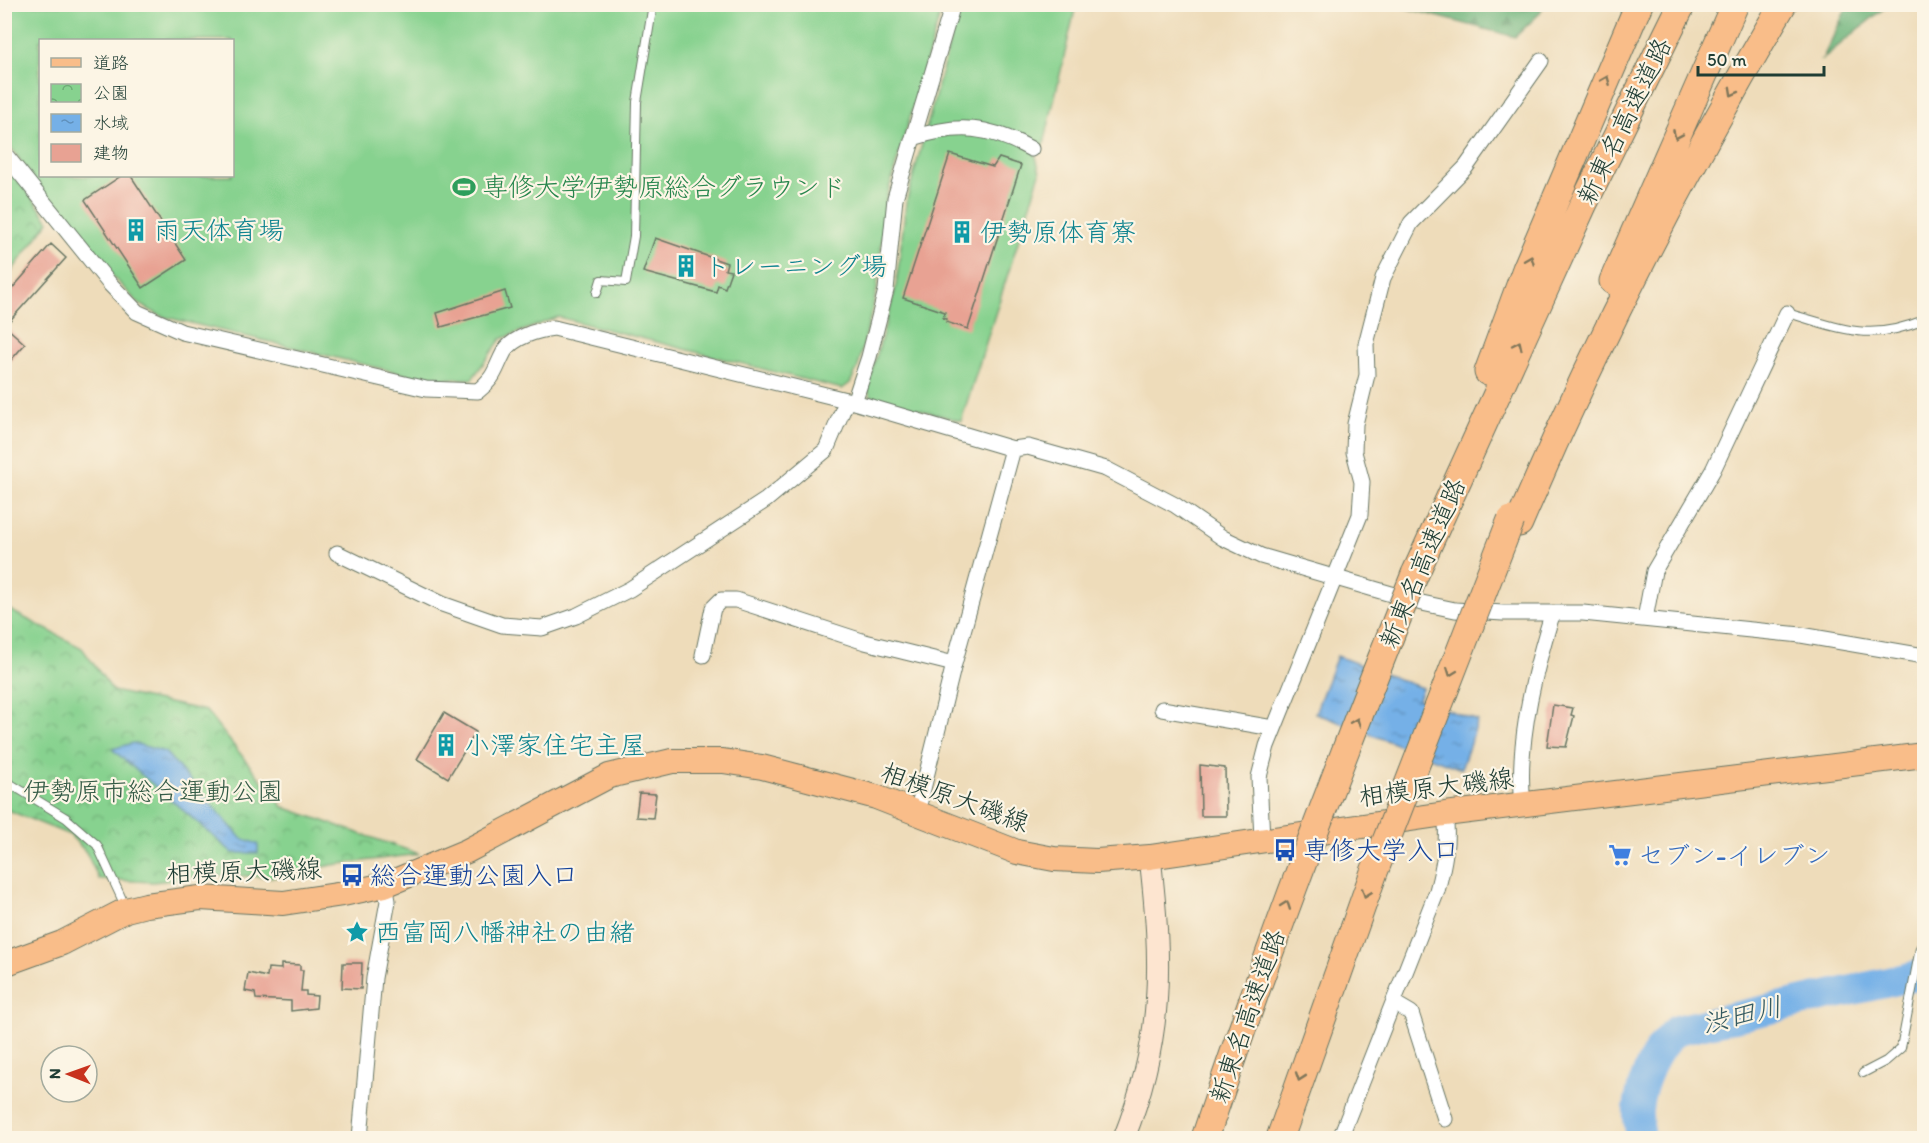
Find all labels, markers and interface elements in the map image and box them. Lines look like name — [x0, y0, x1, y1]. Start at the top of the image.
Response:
street label: 新東名高速道路 — [1570, 32, 1678, 210]
legend — [39, 39, 234, 177]
scale bar — [1698, 39, 1824, 77]
text: 50 m — [1707, 49, 1747, 71]
text: 道路 — [93, 52, 129, 74]
one-way arrow — [1599, 76, 1611, 87]
text: 公園 — [93, 82, 129, 104]
one-way arrow — [1729, 86, 1741, 96]
text: 水域 — [93, 112, 129, 134]
one-way arrow — [1672, 128, 1684, 139]
text: 建物 — [93, 142, 129, 164]
place label: 専修大学伊勢原総合グラウンド — [482, 171, 846, 203]
sports icon: 専修大学伊勢原総合グラウンド — [451, 174, 477, 200]
place label: 雨天体育場 — [154, 214, 284, 246]
place label: 伊勢原体育寮 — [980, 216, 1136, 248]
building icon: 雨天体育場 — [123, 217, 149, 243]
building icon: 伊勢原体育寮 — [949, 219, 975, 245]
place label: トレーニング場 — [704, 250, 887, 282]
building icon: トレーニング場 — [673, 253, 699, 279]
one-way arrow — [1523, 255, 1535, 266]
one-way arrow — [1510, 340, 1522, 351]
street label: 新東名高速道路 — [1372, 473, 1472, 653]
one-way arrow — [1446, 666, 1458, 677]
one-way arrow — [1348, 718, 1361, 728]
place label: 小澤家住宅主屋 — [464, 729, 646, 761]
building icon: 小澤家住宅主屋 — [433, 732, 459, 758]
street label: 相模原大磯線 — [876, 755, 1034, 839]
street label: 相模原大磯線 — [1357, 762, 1515, 812]
park label: 伊勢原市総合運動公園 — [23, 775, 283, 807]
place label: 専修大学入口 — [1303, 834, 1459, 866]
bus stop icon: 専修大学入口 — [1272, 837, 1298, 863]
place label: セブン-イレブン — [1638, 839, 1830, 871]
supermarket icon: セブン-イレブン — [1607, 842, 1633, 868]
street label: 相模原大磯線 — [165, 852, 323, 890]
place label: 総合運動公園入口 — [370, 859, 578, 891]
bus stop icon: 総合運動公園入口 — [339, 862, 365, 888]
one-way arrow — [1361, 887, 1374, 898]
one-way arrow — [1279, 900, 1292, 911]
place label: 西富岡八幡神社の由緒 — [375, 916, 635, 948]
place icon: 西富岡八幡神社の由緒 — [344, 919, 370, 945]
street label: 新東名高速道路 — [1202, 925, 1292, 1107]
water label: 渋田川 — [1699, 989, 1785, 1040]
north arrow — [39, 1044, 99, 1104]
text: N — [45, 1068, 64, 1079]
one-way arrow — [1295, 1071, 1308, 1082]

